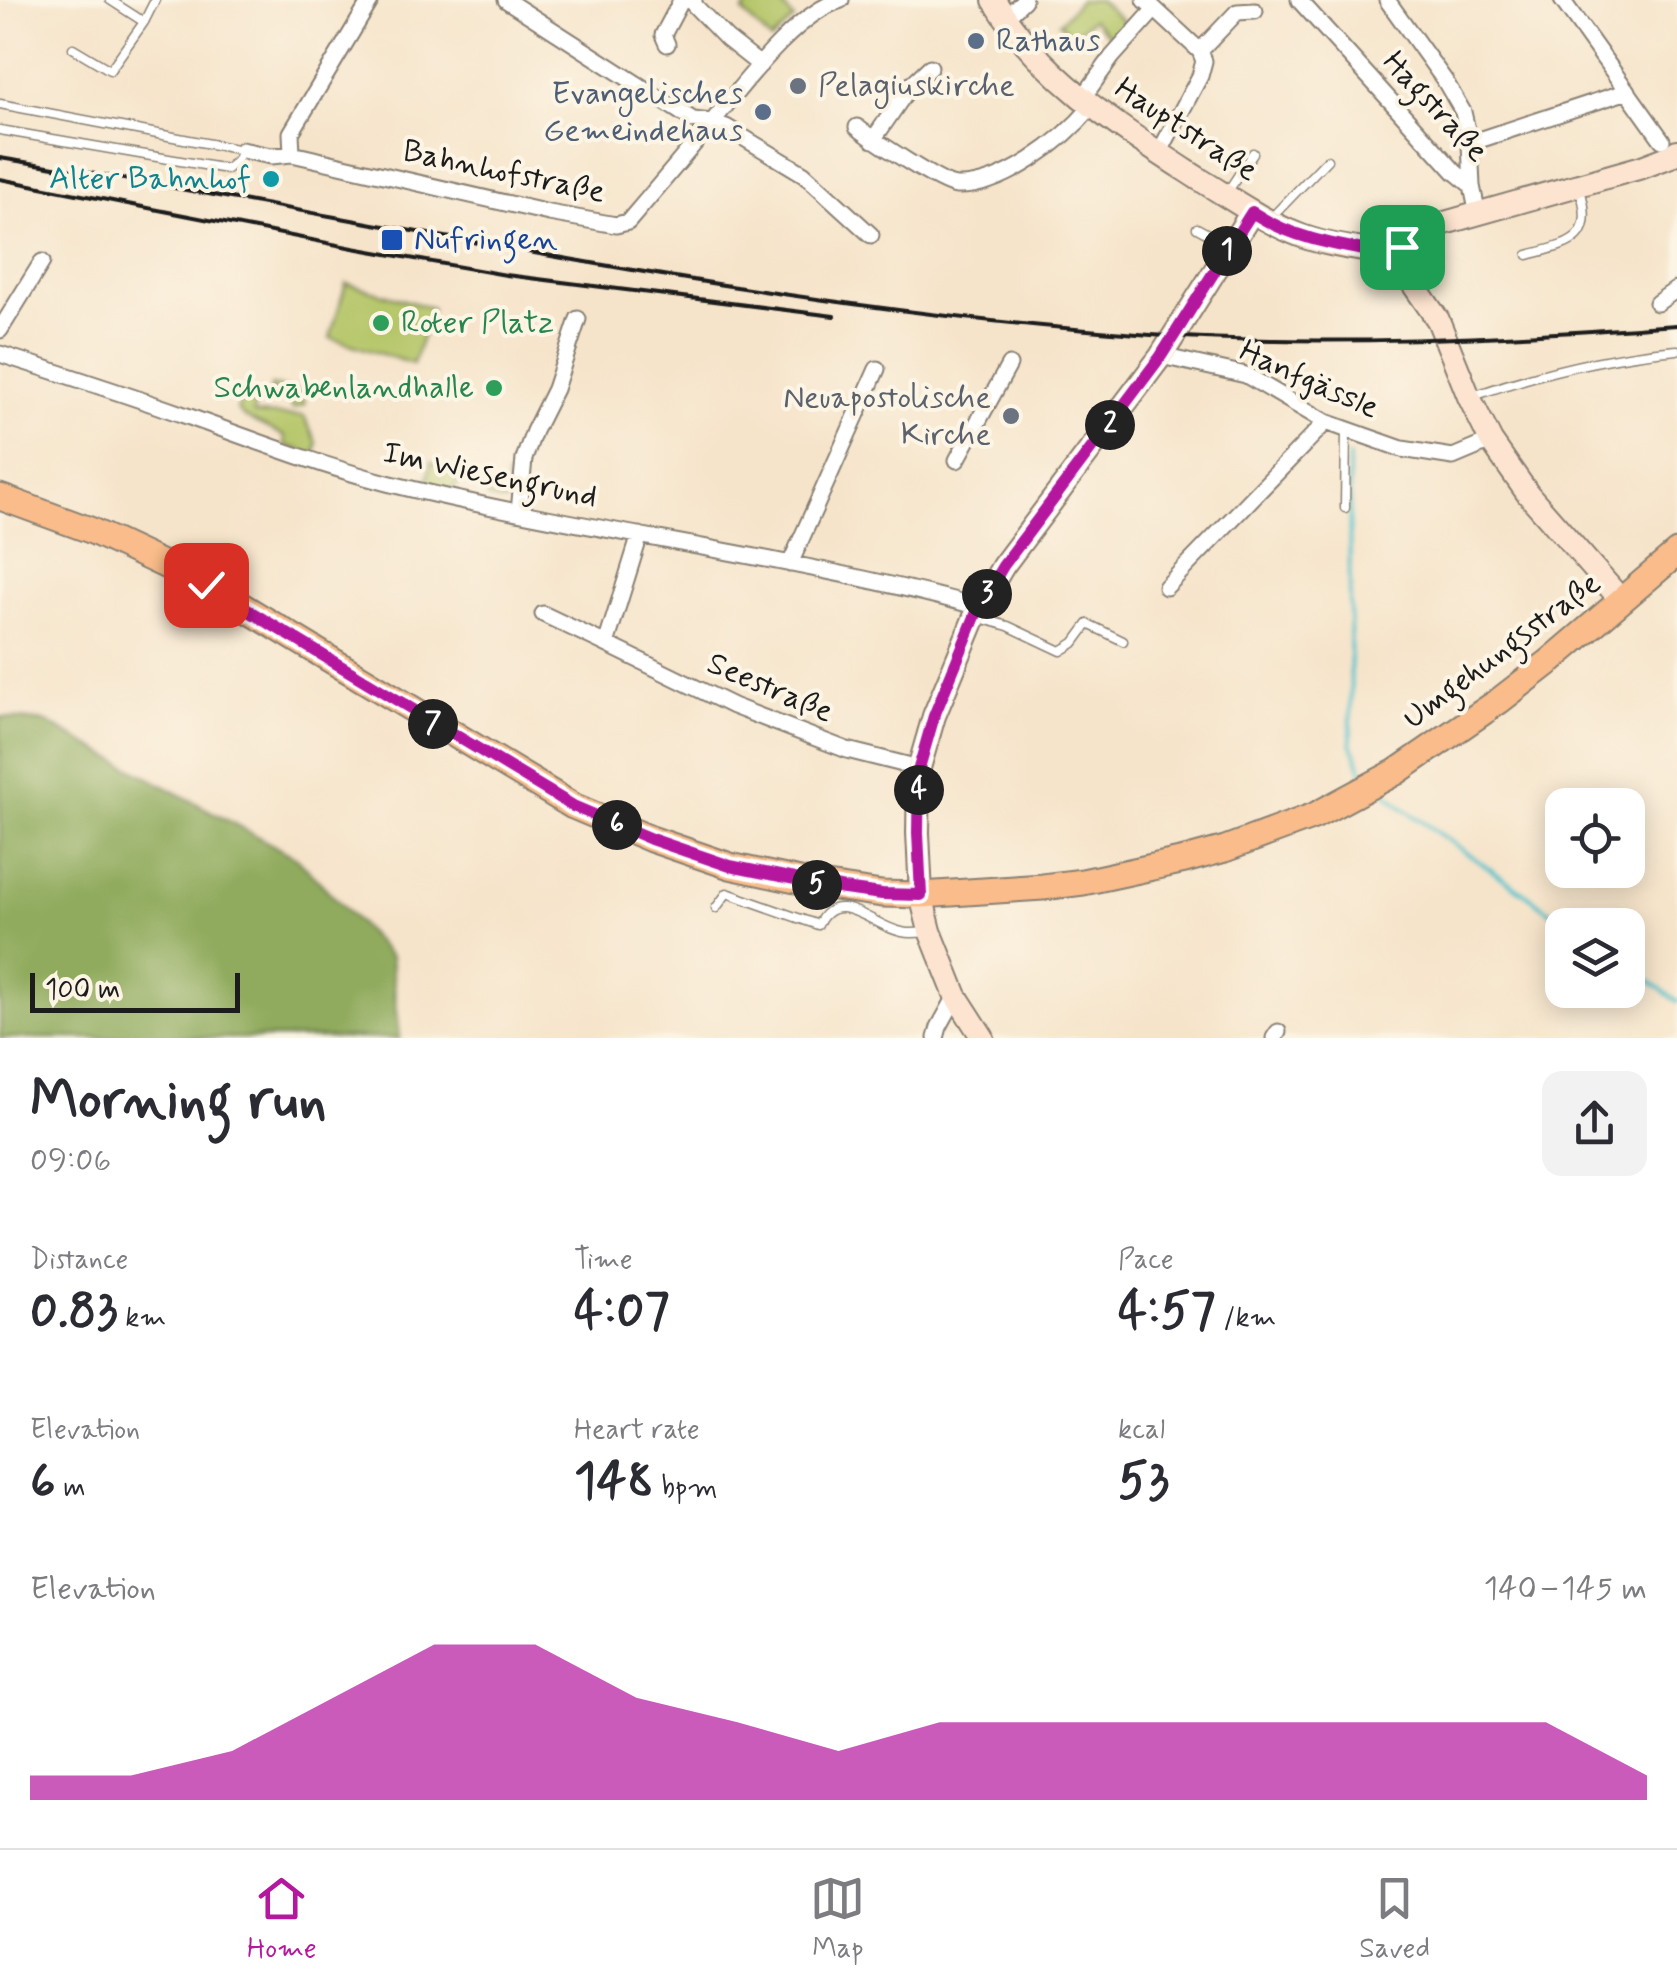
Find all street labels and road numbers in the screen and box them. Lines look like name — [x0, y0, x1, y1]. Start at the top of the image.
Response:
street label: Hagstraße — [1371, 42, 1497, 174]
street label: Hauptstraße — [1106, 68, 1266, 192]
street label: Bahnhofstraße — [399, 130, 609, 214]
street label: Hanfgässle — [1233, 331, 1385, 429]
street label: Im Wiesengrund — [378, 432, 601, 521]
street label: Umgehungsstraße — [1395, 563, 1611, 742]
street label: Seestraße — [700, 643, 840, 733]

